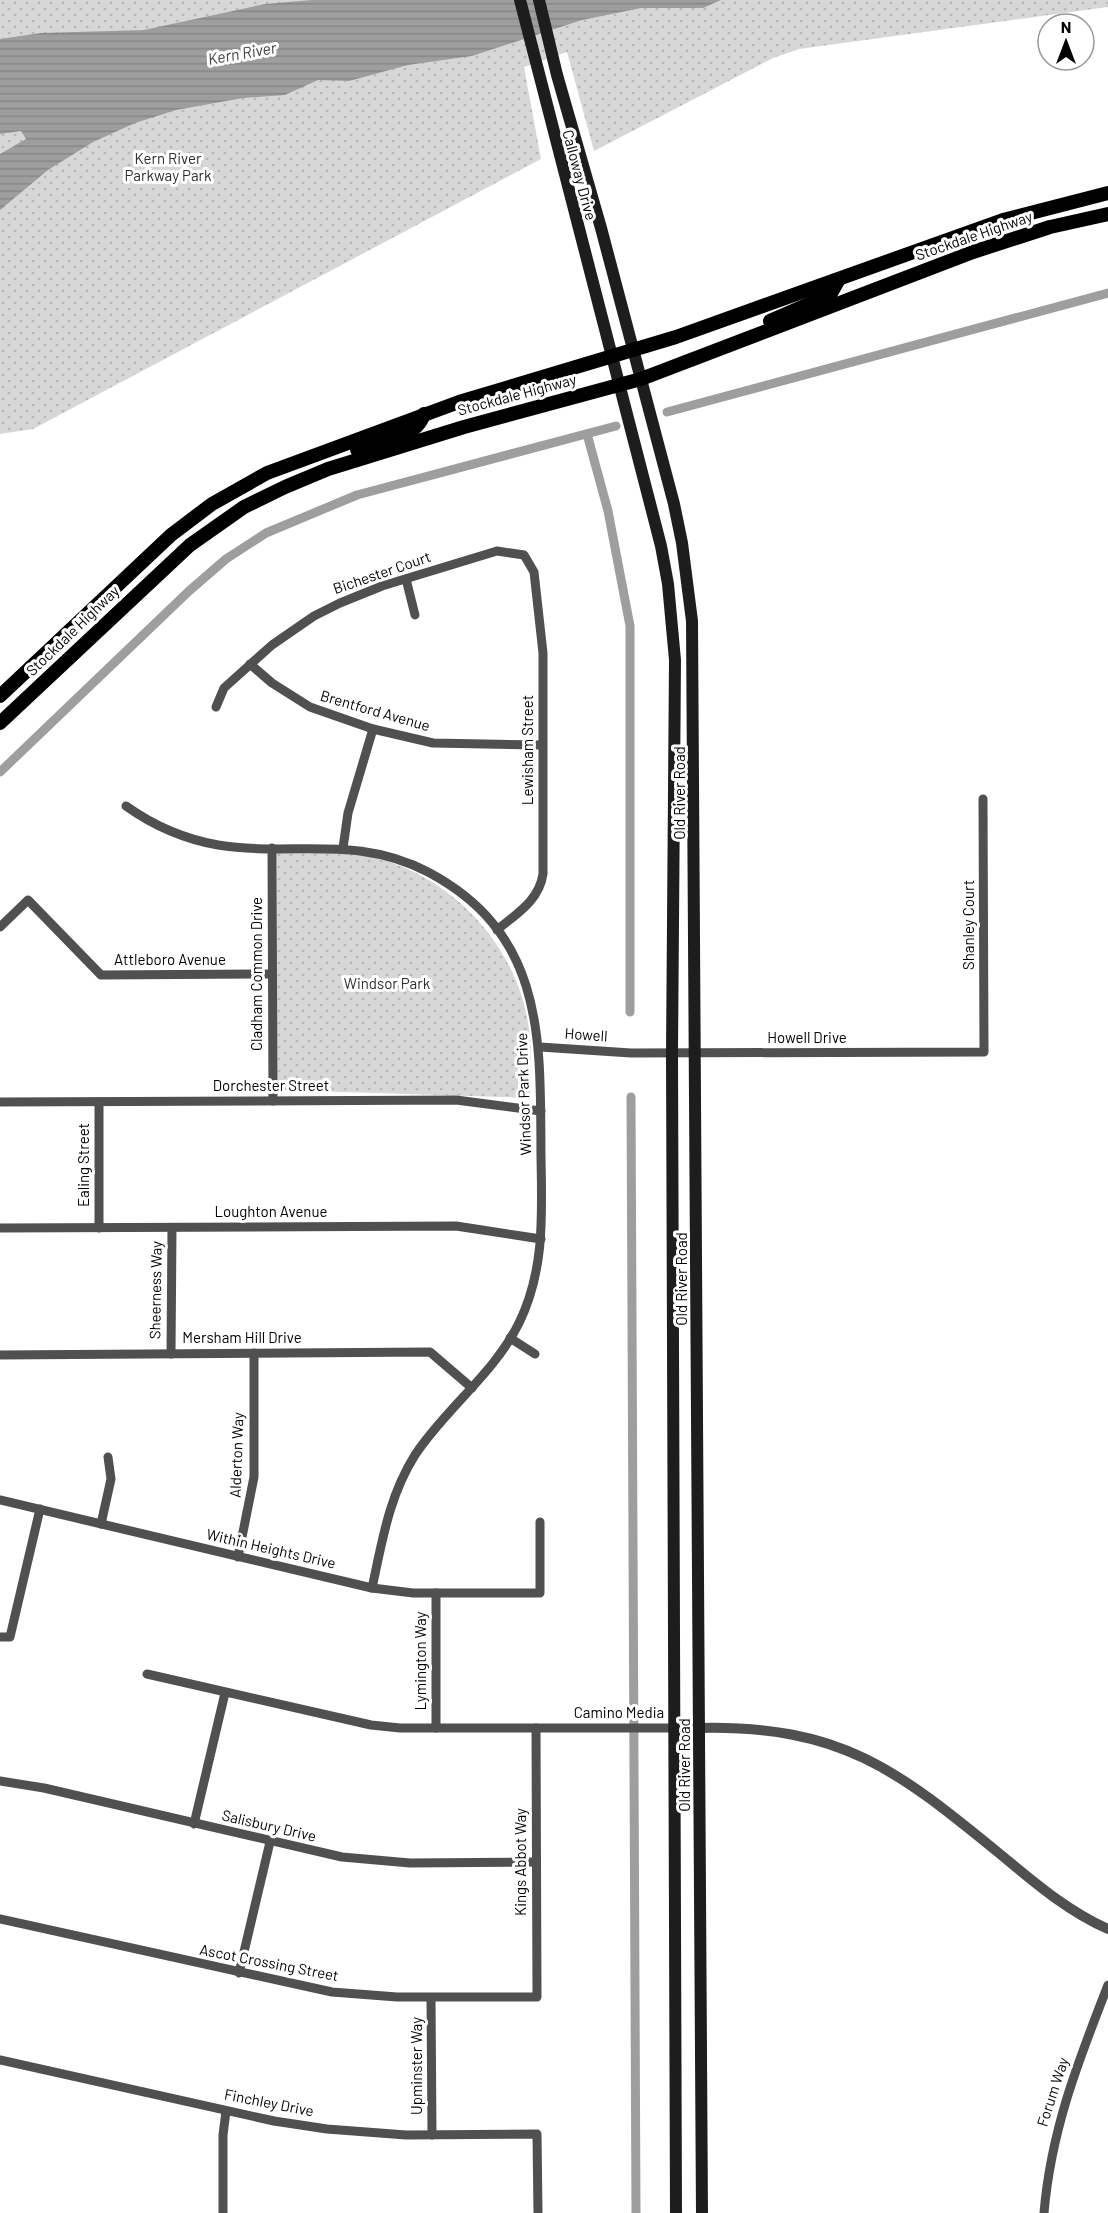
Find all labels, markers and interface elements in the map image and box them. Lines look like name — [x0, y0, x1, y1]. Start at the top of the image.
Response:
north arrow — [1036, 12, 1096, 72]
text: N — [1061, 17, 1071, 36]
water label: Kern River — [206, 37, 279, 68]
street label: Calloway Drive — [559, 127, 601, 222]
park label: Kern River Parkway Park — [124, 149, 212, 184]
street label: Stockdale Highway — [913, 207, 1034, 263]
street label: Stockdale Highway — [455, 370, 578, 419]
street label: Bichester Court — [330, 547, 433, 597]
street label: Stockdale Highway — [22, 581, 123, 679]
street label: Brentford Avenue — [318, 686, 432, 734]
street label: Lewisham Street — [518, 695, 536, 805]
street label: Old River Road — [670, 746, 688, 840]
street label: Shanley Court — [959, 880, 977, 970]
street label: Cladham Common Drive — [247, 897, 265, 1051]
street label: Attleboro Avenue — [114, 950, 226, 968]
park label: Windsor Park — [344, 974, 431, 992]
street label: Howell — [564, 1024, 608, 1044]
street label: Howell Drive — [767, 1028, 847, 1046]
street label: Windsor Park Drive — [512, 1032, 534, 1156]
street label: Dorchester Street — [213, 1076, 329, 1094]
street label: Ealing Street — [74, 1123, 92, 1207]
street label: Loughton Avenue — [214, 1202, 328, 1220]
street label: Old River Road — [672, 1232, 690, 1326]
street label: Sheerness Way — [145, 1241, 165, 1339]
street label: Mersham Hill Drive — [182, 1328, 302, 1346]
street label: Alderton Way — [226, 1412, 246, 1498]
street label: Within Heights Drive — [205, 1524, 338, 1572]
street label: Lymington Way — [411, 1611, 429, 1711]
street label: Camino Media — [574, 1703, 664, 1721]
street label: Old River Road — [675, 1718, 693, 1812]
street label: Salisbury Drive — [220, 1805, 318, 1845]
street label: Kings Abbot Way — [511, 1808, 529, 1916]
street label: Ascot Crossing Street — [198, 1940, 340, 1984]
street label: Upminster Way — [407, 2017, 425, 2115]
street label: Forum Way — [1032, 2055, 1072, 2129]
street label: Finchley Drive — [223, 2085, 315, 2120]

